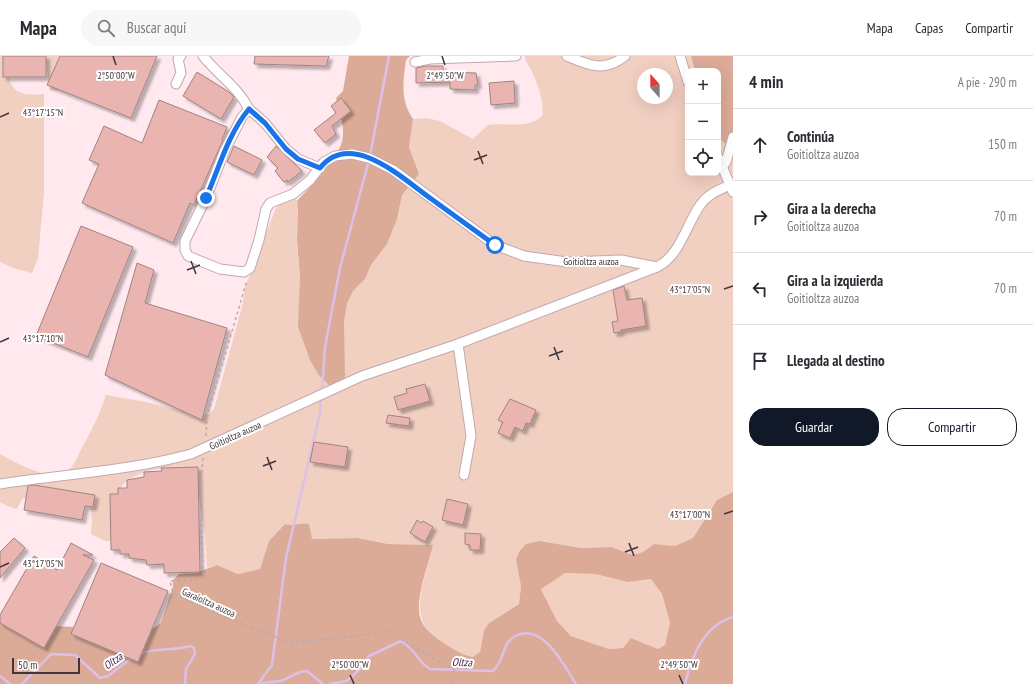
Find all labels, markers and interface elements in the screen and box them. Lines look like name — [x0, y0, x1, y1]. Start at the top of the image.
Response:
search box — [81, 10, 361, 46]
text: Mapa — [20, 16, 57, 40]
icon: search — [95, 17, 117, 39]
text: Buscar aquí — [127, 18, 186, 37]
text: Mapa — [867, 19, 893, 37]
text: Capas — [915, 19, 943, 37]
text: Compartir — [965, 19, 1013, 37]
north arrow — [637, 68, 673, 104]
map controls — [685, 68, 721, 176]
button: + — [685, 68, 721, 104]
text: 2°50'00"W — [97, 69, 135, 82]
text: 2°49'50"W — [426, 69, 464, 82]
text: 4 min — [749, 71, 783, 93]
text: A pie · 290 m — [958, 74, 1017, 91]
button: − — [685, 104, 721, 140]
text: 43°17'15"N — [23, 106, 63, 119]
text: Continúa — [787, 127, 834, 146]
icon: ahead — [749, 134, 771, 156]
text: 150 m — [988, 136, 1017, 153]
button: locate — [685, 140, 721, 176]
text: Goitioltza auzoa — [787, 146, 859, 163]
route end — [197, 189, 215, 207]
text: Gira a la derecha — [787, 199, 876, 218]
icon: right — [749, 206, 771, 228]
text: 70 m — [994, 208, 1017, 225]
text: Goitioltza auzoa — [787, 218, 859, 235]
route start — [486, 236, 504, 254]
street label: Goitioltza auzoa — [563, 255, 619, 268]
text: Gira a la izquierda — [787, 271, 883, 290]
icon: left — [749, 278, 771, 300]
text: 70 m — [994, 280, 1017, 297]
text: 43°17'05"N — [670, 283, 710, 296]
text: Goitioltza auzoa — [787, 290, 859, 307]
text: 43°17'10"N — [23, 332, 63, 345]
icon: arrive — [749, 350, 771, 372]
text: Llegada al destino — [787, 351, 885, 370]
button: Guardar — [749, 408, 879, 446]
button: Compartir — [887, 408, 1017, 446]
street label: Goitioltza auzoa — [207, 418, 263, 453]
text: 43°17'00"N — [670, 508, 710, 521]
text: 43°17'05"N — [23, 557, 63, 570]
street label: Garaioltza auzoa — [180, 585, 238, 620]
water label: Oltza — [101, 649, 126, 672]
water label: Oltza — [452, 655, 473, 669]
scale bar — [12, 656, 80, 675]
text: 50 m — [18, 658, 37, 672]
text: 2°50'00"W — [331, 658, 369, 671]
text: 2°49'50"W — [660, 658, 698, 671]

